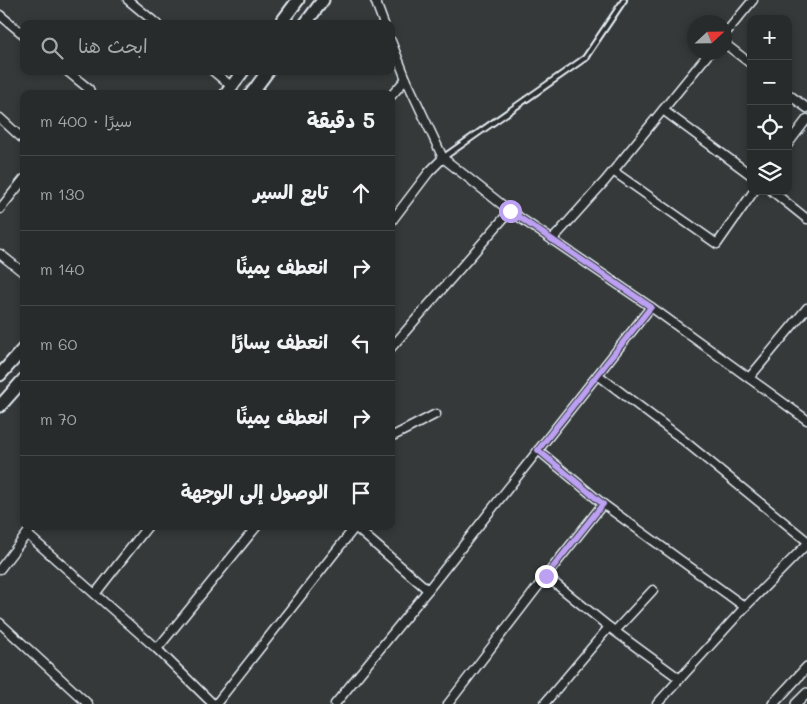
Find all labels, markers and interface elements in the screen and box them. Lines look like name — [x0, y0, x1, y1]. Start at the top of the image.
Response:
north arrow — [687, 15, 732, 60]
map controls — [747, 15, 792, 195]
button: + — [747, 15, 792, 60]
search box — [20, 20, 395, 75]
text: ابحث هنا — [78, 33, 148, 58]
icon: search — [38, 34, 66, 62]
button: − — [747, 60, 792, 105]
button: locate — [747, 105, 792, 150]
text: 5 دقيقة — [307, 106, 375, 133]
text: سيرًا · 400 m — [40, 110, 132, 131]
button: layers — [747, 150, 792, 195]
text: تابع السير — [253, 179, 328, 204]
icon: ahead — [347, 179, 375, 207]
text: 130 m — [40, 183, 84, 204]
route start — [499, 200, 522, 223]
text: انعطف يمينًا — [236, 254, 328, 279]
icon: right — [347, 254, 375, 282]
text: 140 m — [40, 258, 84, 279]
text: انعطف يسارًا — [231, 329, 328, 354]
icon: left — [347, 329, 375, 357]
text: 60 m — [40, 333, 77, 354]
text: انعطف يمينًا — [236, 404, 328, 429]
icon: right — [347, 404, 375, 432]
text: 70 m — [40, 408, 77, 429]
text: الوصول إلى الوجهة — [181, 479, 328, 504]
icon: arrive — [347, 479, 375, 507]
route end — [535, 565, 558, 588]

